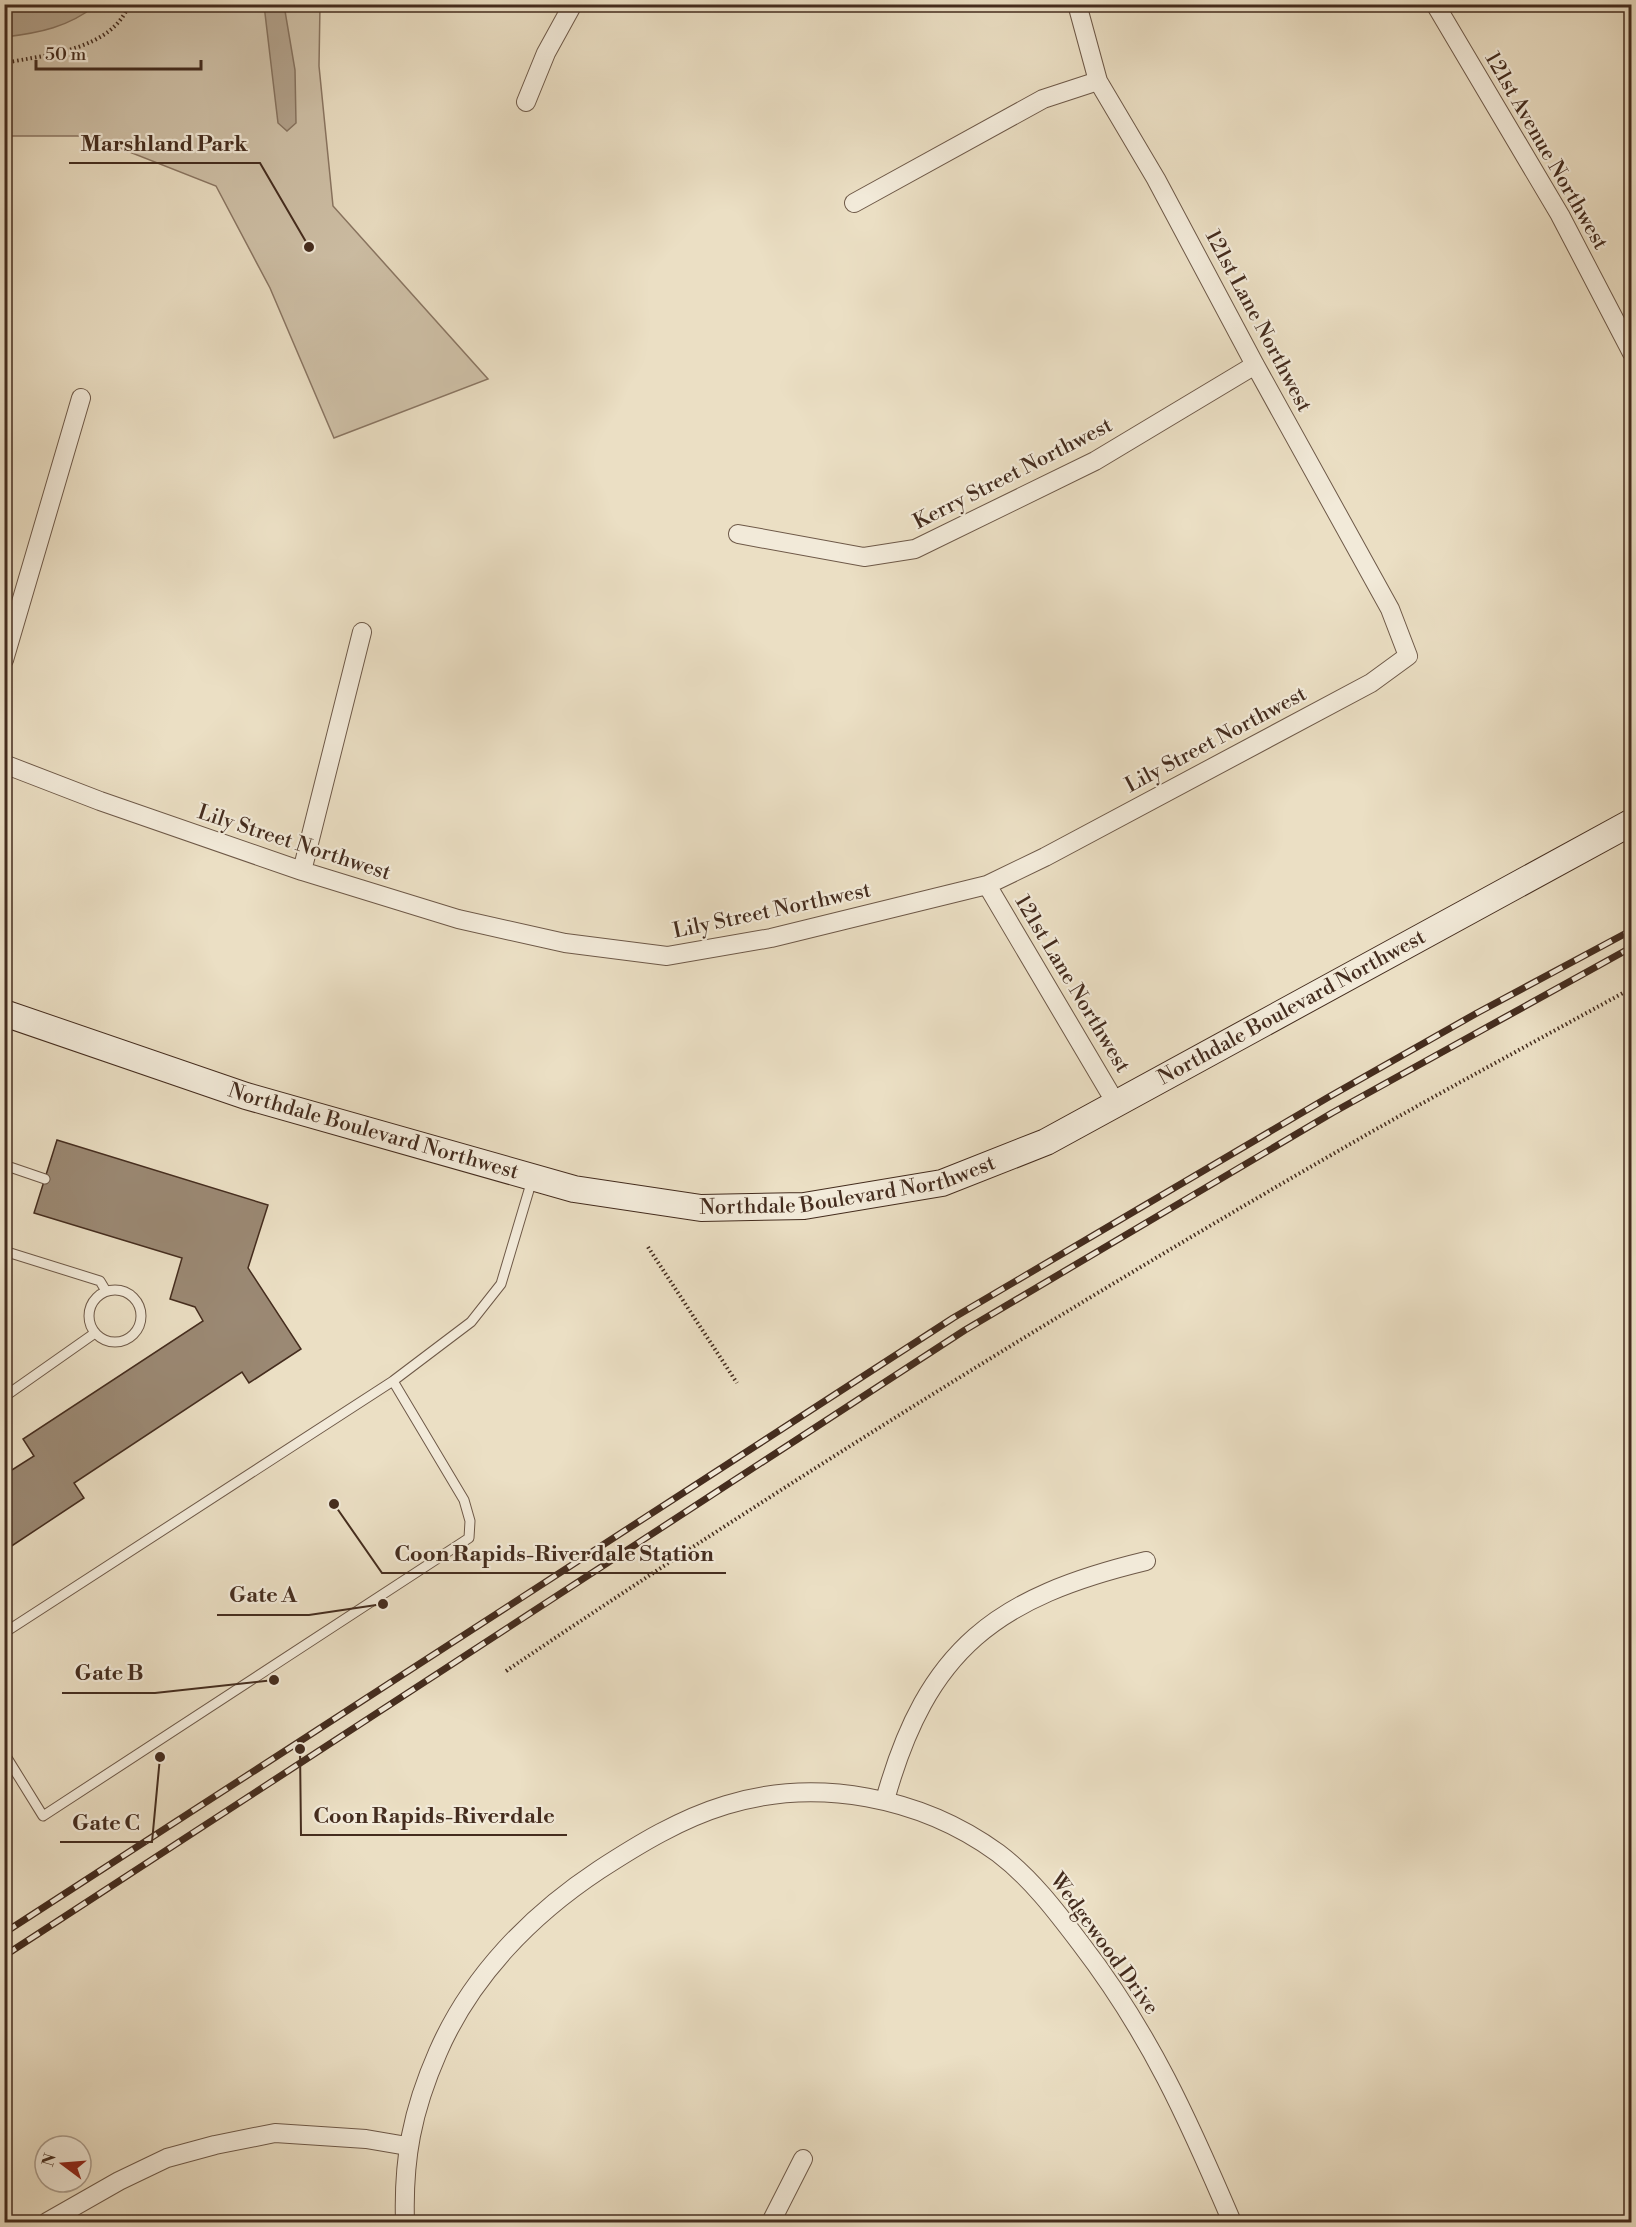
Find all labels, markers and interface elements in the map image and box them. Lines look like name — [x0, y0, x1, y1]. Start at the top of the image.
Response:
scale bar — [36, 33, 201, 71]
text: 50 m — [45, 43, 87, 66]
street label: 121st Avenue Northwest — [1479, 47, 1614, 255]
callout: Marshland Park — [69, 123, 260, 163]
text: Marshland Park — [80, 131, 248, 158]
street label: 121st Lane Northwest — [1199, 225, 1317, 417]
street label: Kerry Street Northwest — [909, 412, 1117, 535]
street label: Lily Street Northwest — [1121, 681, 1312, 799]
street label: Lily Street Northwest — [194, 799, 394, 887]
street label: Lily Street Northwest — [671, 877, 874, 945]
street label: 121st Lane Northwest — [1009, 891, 1136, 1078]
street label: Northdale Boulevard Northwest — [1154, 924, 1431, 1091]
street label: Northdale Boulevard Northwest — [224, 1078, 522, 1186]
street label: Northdale Boulevard Northwest — [699, 1150, 1000, 1221]
callout: Coon Rapids-Riverdale Station — [382, 1533, 726, 1573]
text: Coon Rapids-Riverdale Station — [394, 1541, 714, 1568]
callout: Gate A — [217, 1575, 309, 1615]
text: Gate A — [229, 1582, 298, 1609]
callout: Gate B — [62, 1653, 155, 1693]
text: Gate B — [75, 1660, 143, 1687]
callout: Coon Rapids-Riverdale — [301, 1795, 567, 1835]
callout: Gate C — [60, 1802, 152, 1842]
text: Coon Rapids-Riverdale — [313, 1803, 555, 1830]
text: Gate C — [72, 1810, 140, 1837]
street label: Wedgewood Drive — [1043, 1867, 1164, 2020]
north arrow — [33, 2134, 93, 2194]
text: N — [38, 2151, 61, 2169]

